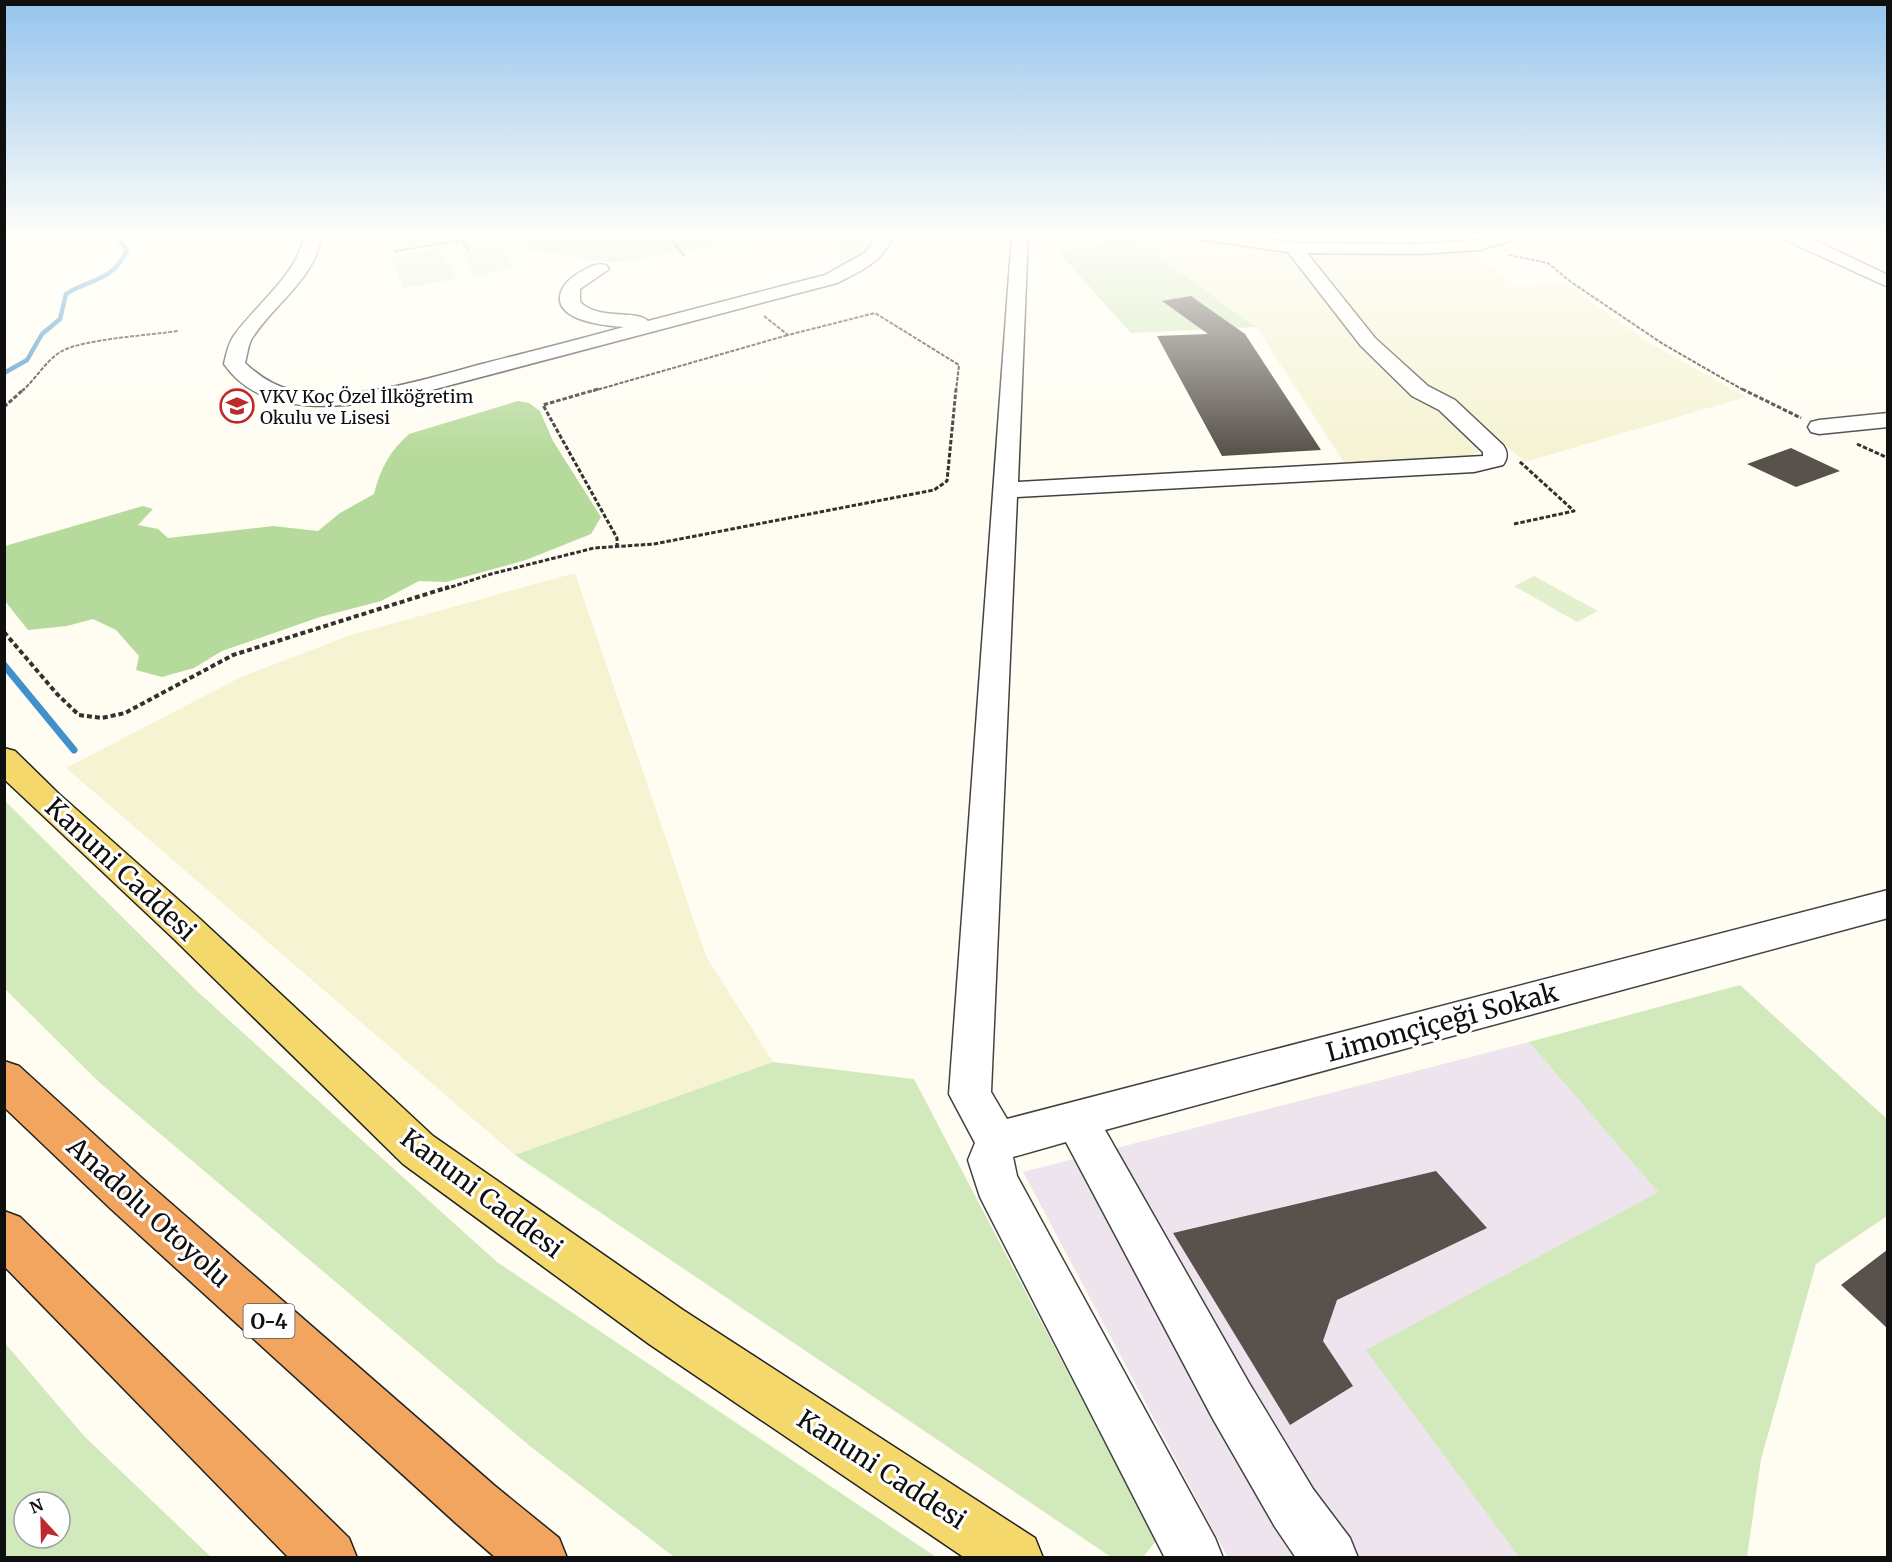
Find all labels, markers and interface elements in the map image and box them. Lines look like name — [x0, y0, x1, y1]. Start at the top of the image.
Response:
place label: VKV Koç Özel İlköğretim Okulu ve Lisesi — [259, 385, 473, 429]
school or university icon: VKV Koç Özel İlköğretim Okulu ve Lisesi — [219, 388, 255, 424]
street label: Kanuni Caddesi — [38, 790, 204, 948]
street label: Limonçiçeği Sokak — [1323, 975, 1562, 1069]
street label: Kanuni Caddesi — [394, 1121, 570, 1265]
street label: Anadolu Otoyolu — [60, 1129, 238, 1294]
road number: O-4 — [244, 1304, 294, 1338]
street label: Kanuni Caddesi — [791, 1402, 973, 1536]
north arrow — [12, 1490, 72, 1550]
text: N — [27, 1494, 46, 1518]

